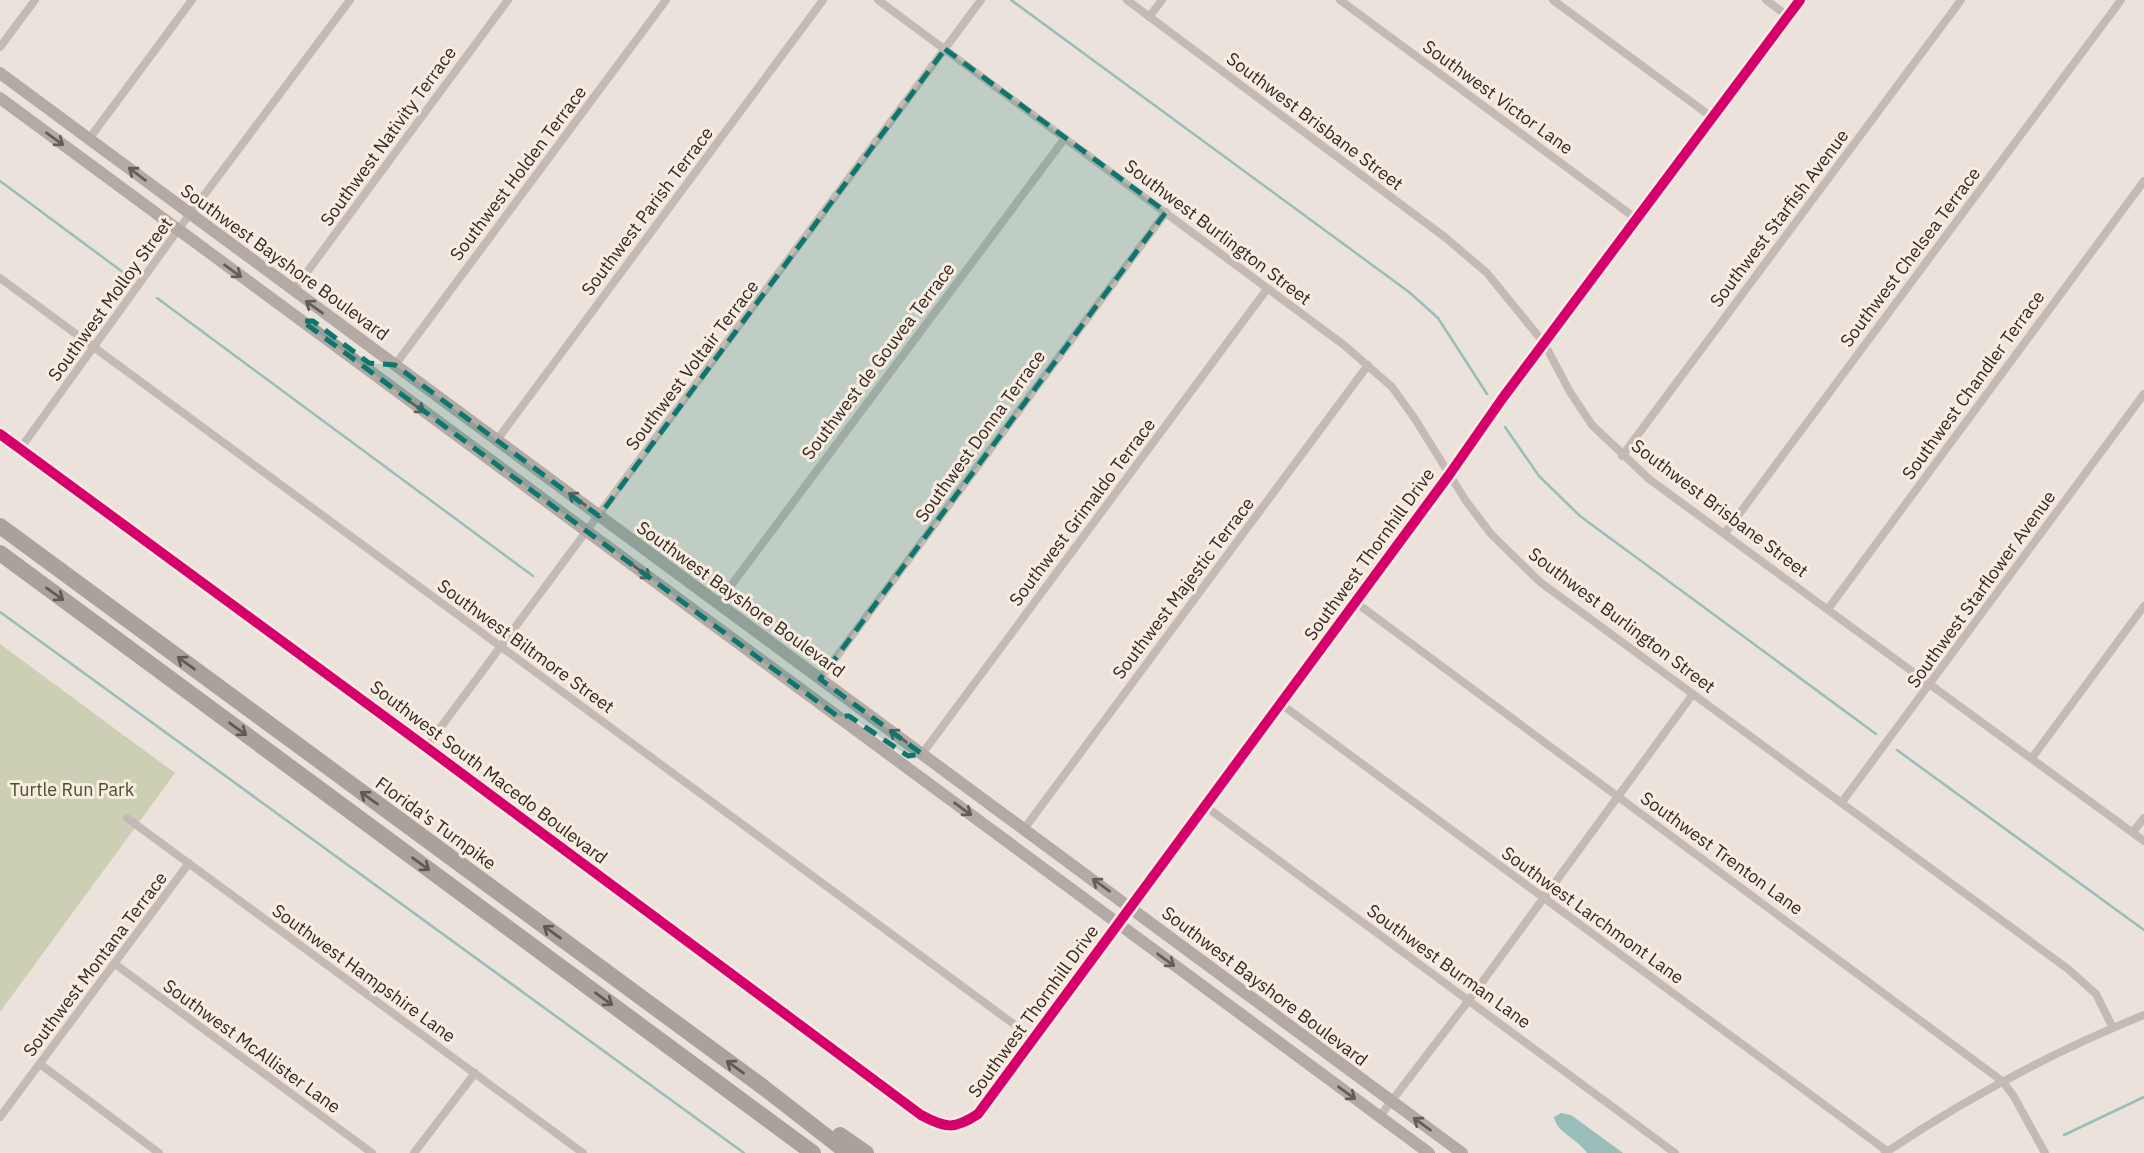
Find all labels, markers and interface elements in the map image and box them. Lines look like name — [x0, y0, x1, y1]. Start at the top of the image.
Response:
street label: Southwest Victor Lane — [1418, 35, 1578, 159]
street label: Southwest Nativity Terrace — [315, 41, 461, 230]
street label: Southwest Brisbane Street — [1222, 47, 1408, 195]
street label: Southwest Holden Terrace — [445, 81, 591, 265]
street label: Southwest Parish Terrace — [576, 122, 718, 300]
street label: Southwest Starfish Avenue — [1705, 124, 1853, 311]
one-way arrow — [45, 131, 64, 146]
street label: Southwest Burlington Street — [1120, 154, 1316, 310]
street label: Southwest Chelsea Terrace — [1835, 162, 1985, 351]
one-way arrow — [128, 167, 147, 182]
street label: Southwest Bayshore Boulevard — [176, 179, 394, 345]
street label: Southwest Molloy Street — [43, 213, 177, 385]
street label: Southwest de Gouvea Terrace — [796, 258, 960, 464]
one-way arrow — [223, 263, 242, 278]
street label: Southwest Voltair Terrace — [620, 275, 764, 455]
street label: Southwest Chandler Terrace — [1897, 286, 2049, 484]
one-way arrow — [305, 299, 324, 314]
street label: Southwest Donna Terrace — [910, 345, 1050, 527]
one-way arrow — [406, 398, 425, 413]
street label: Southwest Grimaldo Terrace — [1004, 413, 1160, 610]
street label: Southwest Brisbane Street — [1627, 434, 1813, 582]
street label: Southwest Thornhill Drive — [1299, 463, 1439, 645]
street label: Southwest Starflower Avenue — [1902, 486, 2060, 692]
one-way arrow — [567, 492, 586, 507]
street label: Southwest Majestic Terrace — [1107, 492, 1259, 684]
street label: Southwest Bayshore Boulevard — [632, 516, 850, 682]
street label: Southwest Burlington Street — [1524, 542, 1720, 698]
one-way arrow — [632, 565, 651, 580]
street label: Southwest Biltmore Street — [433, 574, 619, 718]
one-way arrow — [45, 586, 64, 601]
one-way arrow — [177, 655, 196, 670]
street label: Southwest South Macedo Boulevard — [366, 675, 612, 869]
one-way arrow — [228, 721, 247, 736]
one-way arrow — [889, 729, 908, 743]
street label: Florida's Turnpike — [371, 771, 501, 875]
park label: Turtle Run Park — [10, 778, 135, 801]
street label: Southwest Trenton Lane — [1636, 786, 1808, 920]
one-way arrow — [360, 790, 379, 805]
one-way arrow — [953, 802, 972, 817]
street label: Southwest Larchmont Lane — [1497, 841, 1689, 989]
one-way arrow — [411, 857, 430, 871]
street label: Southwest Montana Terrace — [18, 867, 172, 1061]
one-way arrow — [1092, 878, 1111, 892]
street label: Southwest Hampshire Lane — [268, 899, 460, 1047]
street label: Southwest Burman Lane — [1362, 899, 1536, 1033]
street label: Southwest Bayshore Boulevard — [1158, 901, 1372, 1071]
street label: Southwest Thornhill Drive — [963, 920, 1103, 1102]
one-way arrow — [543, 925, 562, 940]
one-way arrow — [1156, 952, 1174, 967]
street label: Southwest McAllister Lane — [159, 974, 345, 1118]
one-way arrow — [594, 992, 613, 1006]
one-way arrow — [726, 1060, 745, 1075]
one-way arrow — [1337, 1085, 1356, 1100]
one-way arrow — [1413, 1117, 1432, 1132]

